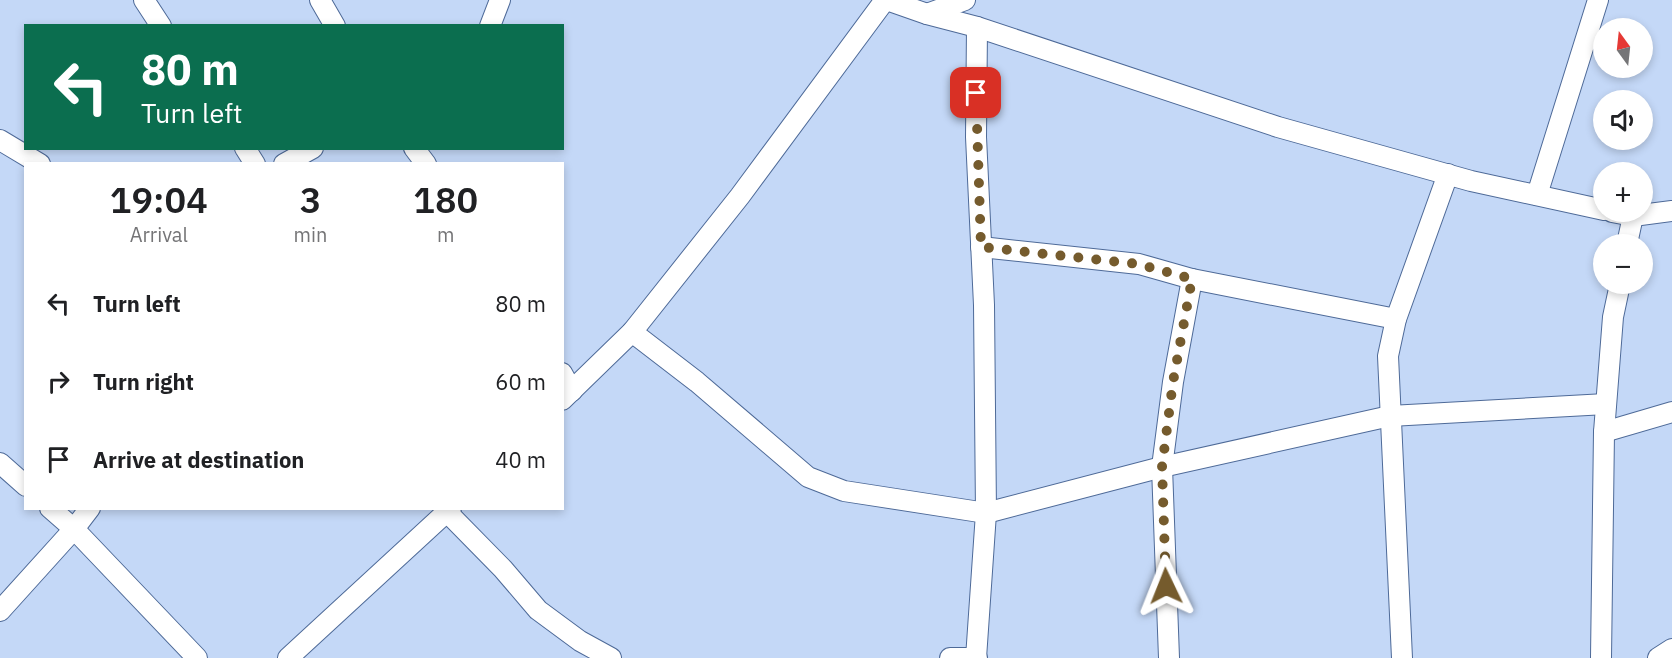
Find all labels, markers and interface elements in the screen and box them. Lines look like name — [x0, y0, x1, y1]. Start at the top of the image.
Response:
north arrow — [1593, 18, 1653, 78]
map controls — [1593, 18, 1653, 294]
text: 80 m — [141, 42, 239, 97]
icon: left — [42, 48, 120, 126]
pin — [950, 67, 1001, 118]
icon: arrive — [959, 76, 992, 109]
button: sound — [1593, 90, 1653, 150]
text: Turn left — [141, 95, 242, 130]
button: + — [1593, 162, 1653, 222]
text: 19:04 — [110, 176, 208, 223]
text: 3 — [300, 176, 321, 223]
text: 180 — [413, 176, 478, 223]
text: Arrival — [130, 221, 188, 248]
text: min — [294, 221, 327, 248]
text: m — [437, 221, 454, 248]
button: − — [1593, 234, 1653, 294]
icon: left — [42, 287, 75, 320]
text: Turn left — [93, 289, 181, 318]
text: 80 m — [495, 289, 546, 318]
icon: right — [42, 365, 75, 398]
text: Turn right — [93, 367, 194, 396]
text: 60 m — [495, 367, 546, 396]
icon: arrive — [42, 443, 75, 476]
text: Arrive at destination — [93, 445, 304, 474]
text: 40 m — [495, 445, 546, 474]
position arrow — [1134, 554, 1198, 618]

